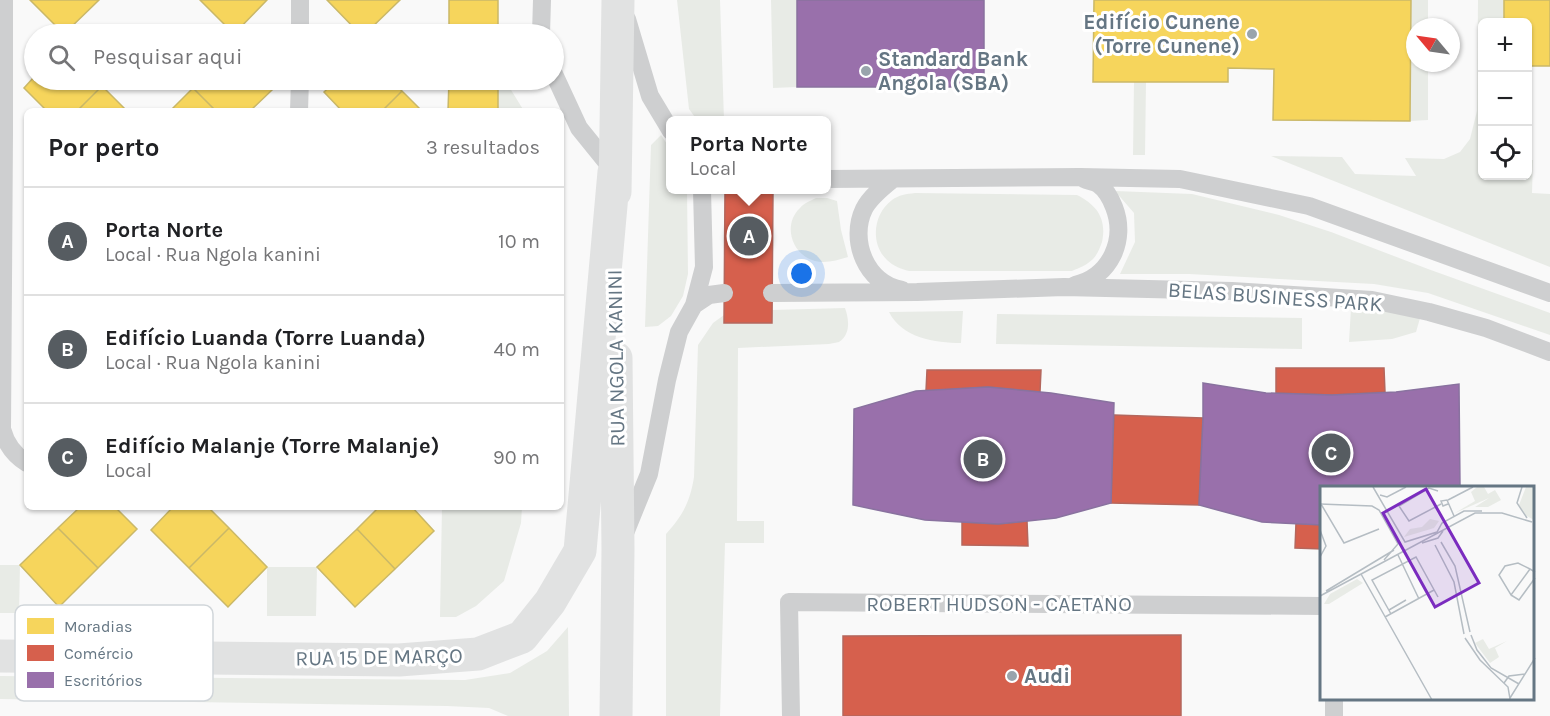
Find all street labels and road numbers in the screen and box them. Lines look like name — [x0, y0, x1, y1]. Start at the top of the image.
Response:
street label: RUA NGOLA KANINI — [602, 269, 630, 447]
street label: BELAS BUSINESS PARK — [1167, 278, 1383, 316]
street label: ROBERT HUDSON - CAETANO — [866, 592, 1132, 616]
street label: RUA 15 DE MARÇO — [295, 644, 463, 670]

